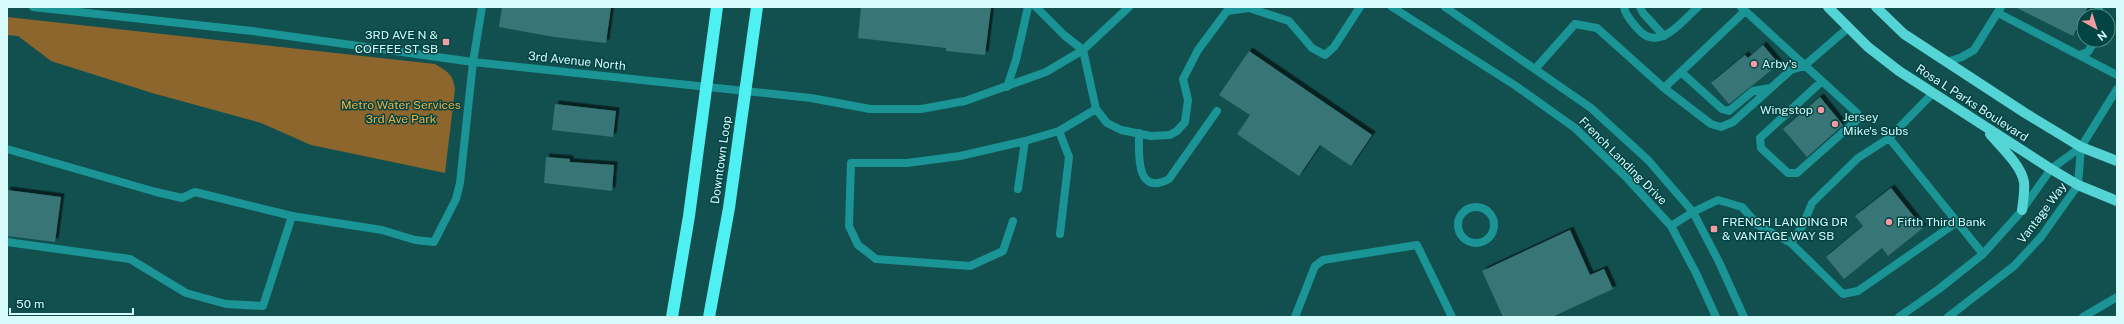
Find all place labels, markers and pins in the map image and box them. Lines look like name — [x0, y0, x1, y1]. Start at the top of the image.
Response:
place label: 3RD AVE N & COFFEE ST SB — [355, 28, 438, 56]
marker: 3RD AVE N & COFFEE ST SB — [441, 37, 451, 47]
place label: Arby's — [1762, 57, 1797, 71]
marker: Arby's — [1749, 59, 1759, 69]
place label: Wingstop — [1760, 103, 1813, 117]
marker: Wingstop — [1816, 105, 1826, 115]
place label: Jersey Mike's Subs — [1843, 110, 1908, 138]
marker: Jersey Mike's Subs — [1830, 119, 1840, 129]
place label: FRENCH LANDING DR & VANTAGE WAY SB — [1722, 215, 1848, 243]
place label: Fifth Third Bank — [1897, 215, 1986, 229]
marker: Fifth Third Bank — [1884, 217, 1894, 227]
marker: FRENCH LANDING DR & VANTAGE WAY SB — [1709, 224, 1719, 234]

